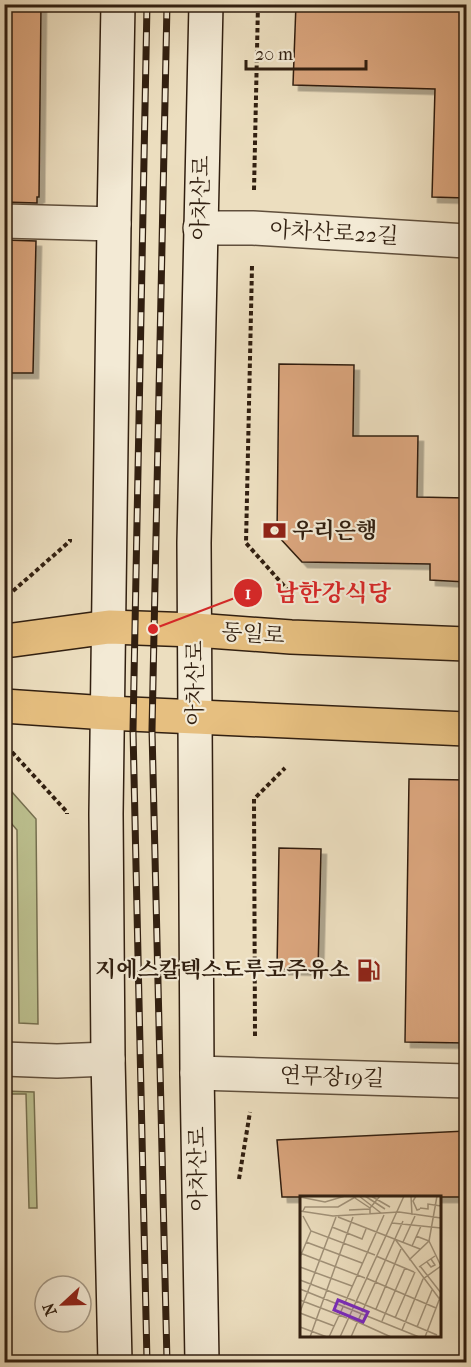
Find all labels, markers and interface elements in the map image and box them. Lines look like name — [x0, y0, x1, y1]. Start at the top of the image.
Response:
scale bar — [246, 33, 366, 71]
text: 20 m — [255, 44, 293, 65]
street label: 아차산로 — [187, 155, 215, 241]
street label: 아차산로22길 — [269, 217, 399, 249]
bank icon: 우리은행 — [261, 518, 287, 544]
place label: 우리은행 — [292, 518, 377, 544]
callout: 남한강식당 — [233, 572, 403, 614]
text: 남한강식당 — [275, 579, 392, 607]
text: 1 — [245, 583, 251, 604]
street label: 동일로 — [220, 619, 286, 649]
street label: 아차산로 — [182, 640, 208, 726]
place label: 지에스칼텍스도루코주유소 — [95, 957, 350, 983]
fuel station icon: 지에스칼텍스도루코주유소 — [355, 957, 381, 983]
street label: 연무장19길 — [279, 1062, 385, 1092]
street label: 아차산로 — [184, 1126, 212, 1212]
inset map — [300, 1196, 441, 1337]
north arrow — [33, 1274, 93, 1334]
text: N — [38, 1299, 61, 1319]

